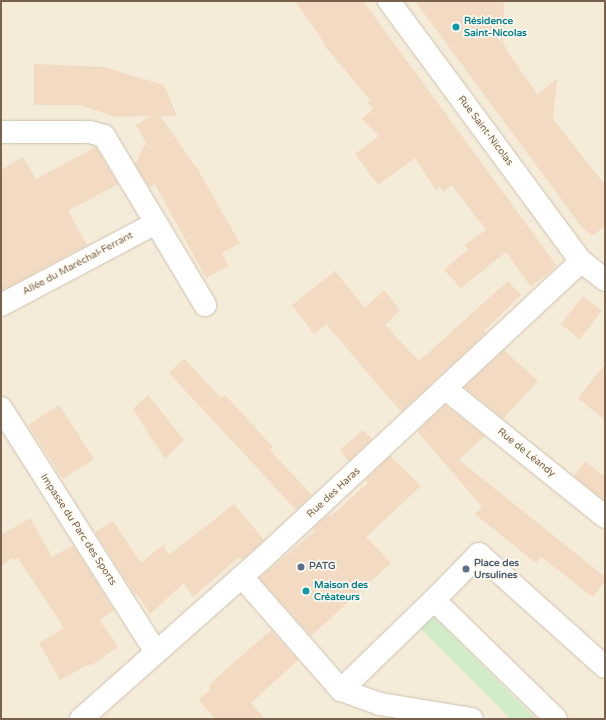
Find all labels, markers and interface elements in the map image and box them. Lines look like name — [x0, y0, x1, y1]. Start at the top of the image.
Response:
place label: Résidence Saint-Nicolas — [464, 15, 527, 38]
marker: Résidence Saint-Nicolas — [451, 22, 461, 32]
street label: Rue Saint-Nicolas — [455, 94, 515, 168]
street label: Allée du Maréchal-Ferrant — [21, 230, 135, 298]
street label: Rue de Léandy — [495, 426, 557, 480]
street label: Rue des Haras — [305, 465, 363, 521]
street label: Impasse du Parc des Sports — [37, 472, 119, 588]
place label: Place des Ursulines — [474, 557, 519, 580]
place label: PATG — [309, 561, 336, 573]
marker: PATG — [296, 562, 306, 572]
marker: Place des Ursulines — [461, 564, 471, 574]
place label: Maison des Créateurs — [314, 579, 368, 602]
marker: Maison des Créateurs — [301, 586, 311, 596]

